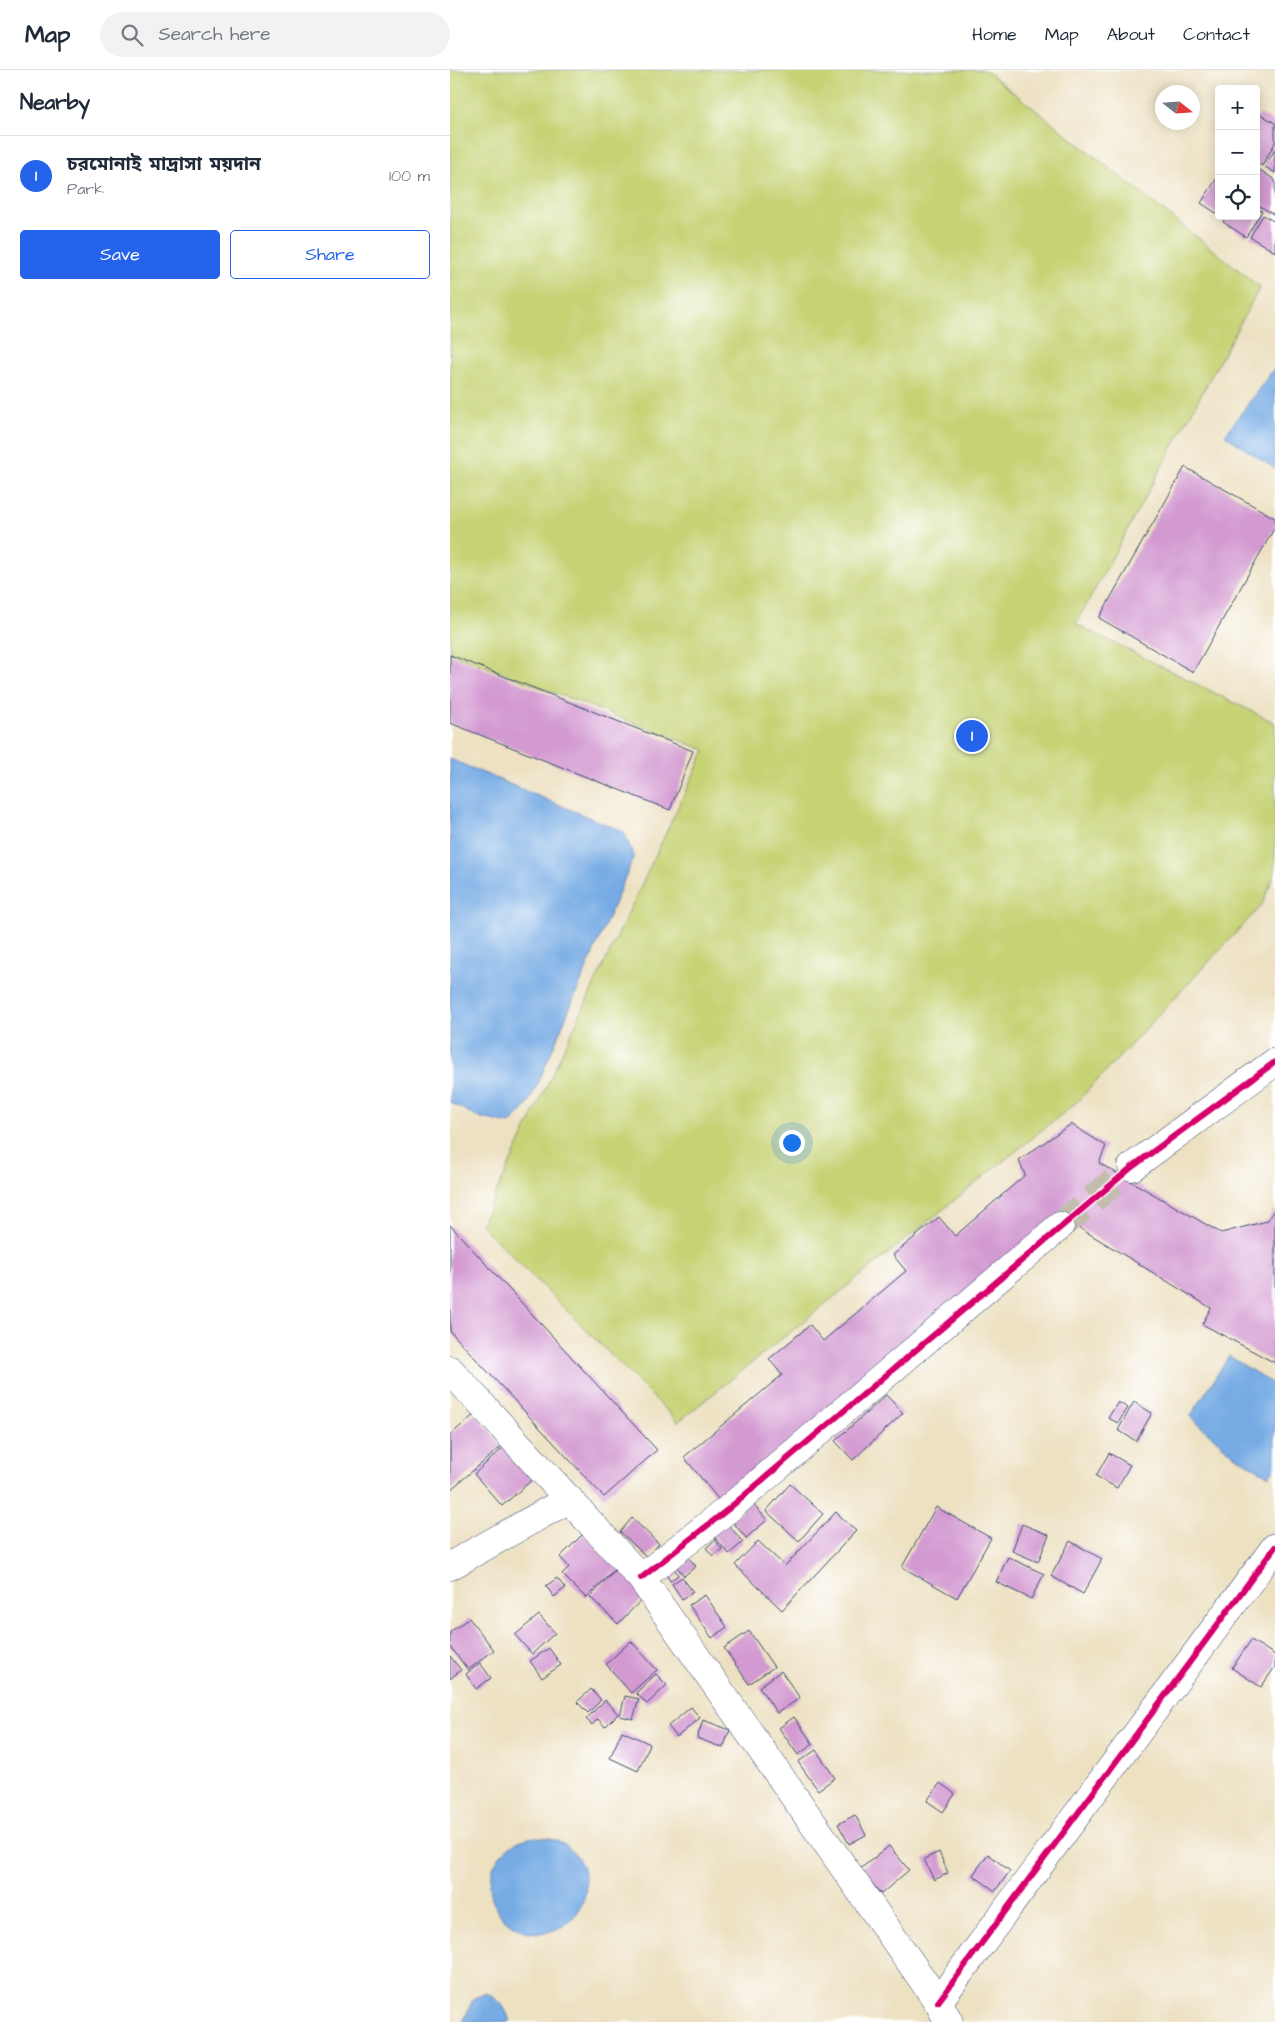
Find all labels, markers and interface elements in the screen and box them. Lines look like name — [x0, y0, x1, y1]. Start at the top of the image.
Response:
search box — [100, 12, 450, 57]
text: Map — [25, 18, 70, 52]
icon: search — [118, 21, 146, 49]
text: Search here — [158, 21, 271, 48]
text: Home — [972, 22, 1017, 47]
text: Map — [1045, 22, 1079, 47]
text: About — [1107, 22, 1155, 47]
text: Contact — [1183, 22, 1250, 47]
north arrow — [1155, 85, 1200, 130]
map controls — [1215, 85, 1260, 220]
button: + — [1215, 85, 1260, 130]
text: Nearby — [20, 88, 90, 117]
button: − — [1215, 130, 1260, 175]
text: চরমোনাই মাদ্রাসা ময়দান — [67, 151, 261, 178]
text: 1 — [35, 165, 37, 187]
text: 100 m — [389, 165, 430, 187]
button: locate — [1215, 175, 1260, 220]
text: Park — [67, 178, 104, 200]
button: Save — [20, 230, 220, 279]
button: Share — [230, 230, 430, 279]
pin: 1 — [956, 717, 988, 755]
your location — [779, 1130, 805, 1156]

